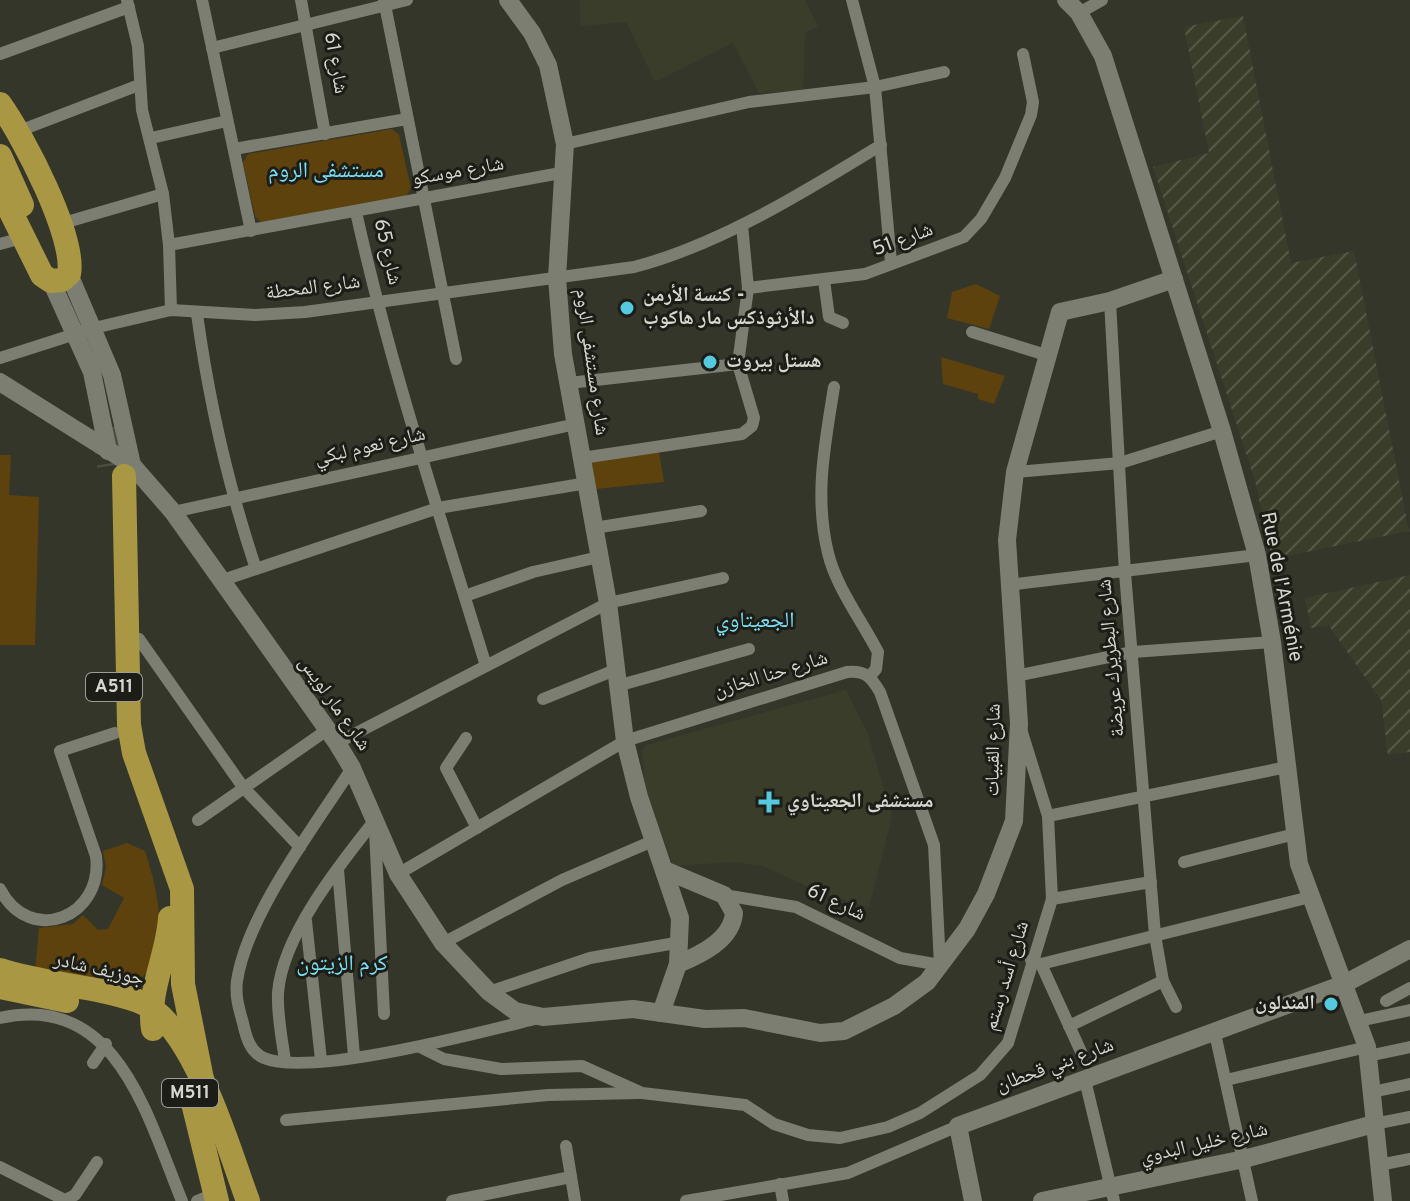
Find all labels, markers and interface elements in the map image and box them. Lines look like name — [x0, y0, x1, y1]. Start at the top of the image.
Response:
street label: شارع 61 — [317, 30, 353, 96]
street label: شارع موسكو — [410, 151, 506, 193]
district label: مستشفى الروم — [268, 158, 384, 185]
street label: شارع 65 — [367, 216, 407, 288]
street label: شارع 51 — [869, 217, 937, 263]
street label: شارع المحطة — [264, 269, 362, 307]
place label: كنسة الأرمن - دالأرثوذكس مار هاكوب — [643, 283, 814, 332]
street label: شارع مستشفى الروم — [568, 287, 614, 437]
marker: كنسة الأرمن - دالأرثوذكس مار هاكوب — [618, 299, 636, 317]
place label: هستل بيروت — [726, 349, 821, 375]
marker: هستل بيروت — [701, 353, 719, 371]
street label: شارع نعوم لبكي — [312, 422, 428, 473]
street label: Rue de l'Arménie — [1254, 510, 1308, 664]
street label: شارع البطريرك عريضة — [1092, 578, 1132, 738]
district label: الجعيتاوي — [716, 608, 794, 636]
street label: شارع حنا الخازن — [711, 645, 831, 705]
street label: شارع مار لويس — [292, 651, 376, 757]
road number: A511 — [86, 673, 142, 701]
street label: شارع القبيات — [980, 703, 1008, 797]
place label: مستشفى الجعيتاوي — [787, 789, 934, 816]
marker: مستشفى الجعيتاوي — [758, 791, 780, 813]
street label: شارع 61 — [802, 878, 870, 928]
street label: شارع أسد رستم — [977, 918, 1036, 1034]
street label: جوزيف شادر — [50, 947, 147, 993]
district label: كرم الزيتون — [296, 951, 388, 978]
place label: المندلون — [1255, 991, 1315, 1017]
marker: المندلون — [1322, 995, 1340, 1013]
street label: شارع بني قحطان — [992, 1033, 1118, 1100]
road number: M511 — [162, 1079, 218, 1107]
street label: شارع خليل البدوي — [1138, 1117, 1271, 1172]

